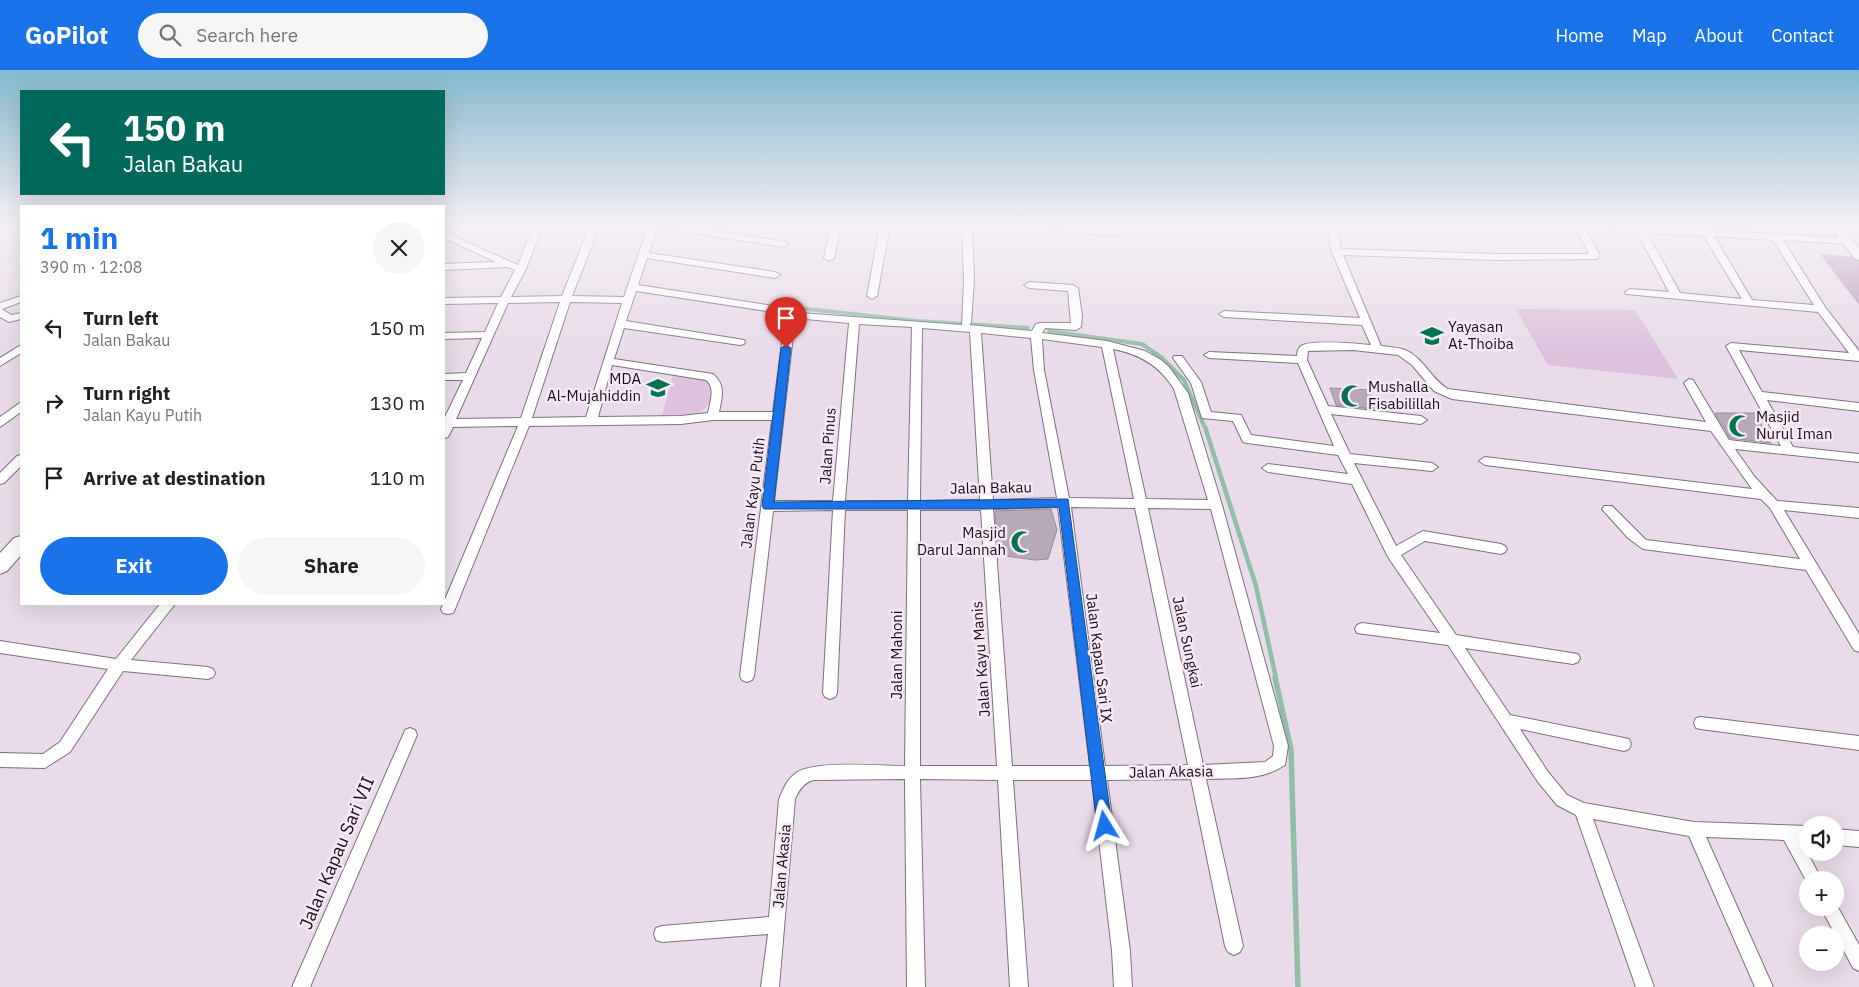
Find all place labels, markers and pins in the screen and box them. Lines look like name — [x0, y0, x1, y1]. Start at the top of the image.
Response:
pin — [765, 297, 807, 348]
place label: Yayasan At-Thoiba — [1448, 317, 1514, 353]
school or university icon: Yayasan At-Thoiba — [1419, 323, 1445, 349]
place label: MDA Al-Mujahiddin — [547, 369, 641, 405]
school or university icon: MDA Al-Mujahiddin — [645, 375, 671, 401]
place label: Mushalla Fisabilillah — [1368, 377, 1440, 413]
mosque icon: Mushalla Fisabilillah — [1339, 383, 1365, 409]
place label: Masjid Nurul Iman — [1756, 407, 1832, 443]
mosque icon: Masjid Nurul Iman — [1727, 413, 1753, 439]
place label: Masjid Darul Jannah — [917, 523, 1006, 559]
mosque icon: Masjid Darul Jannah — [1009, 529, 1035, 555]

